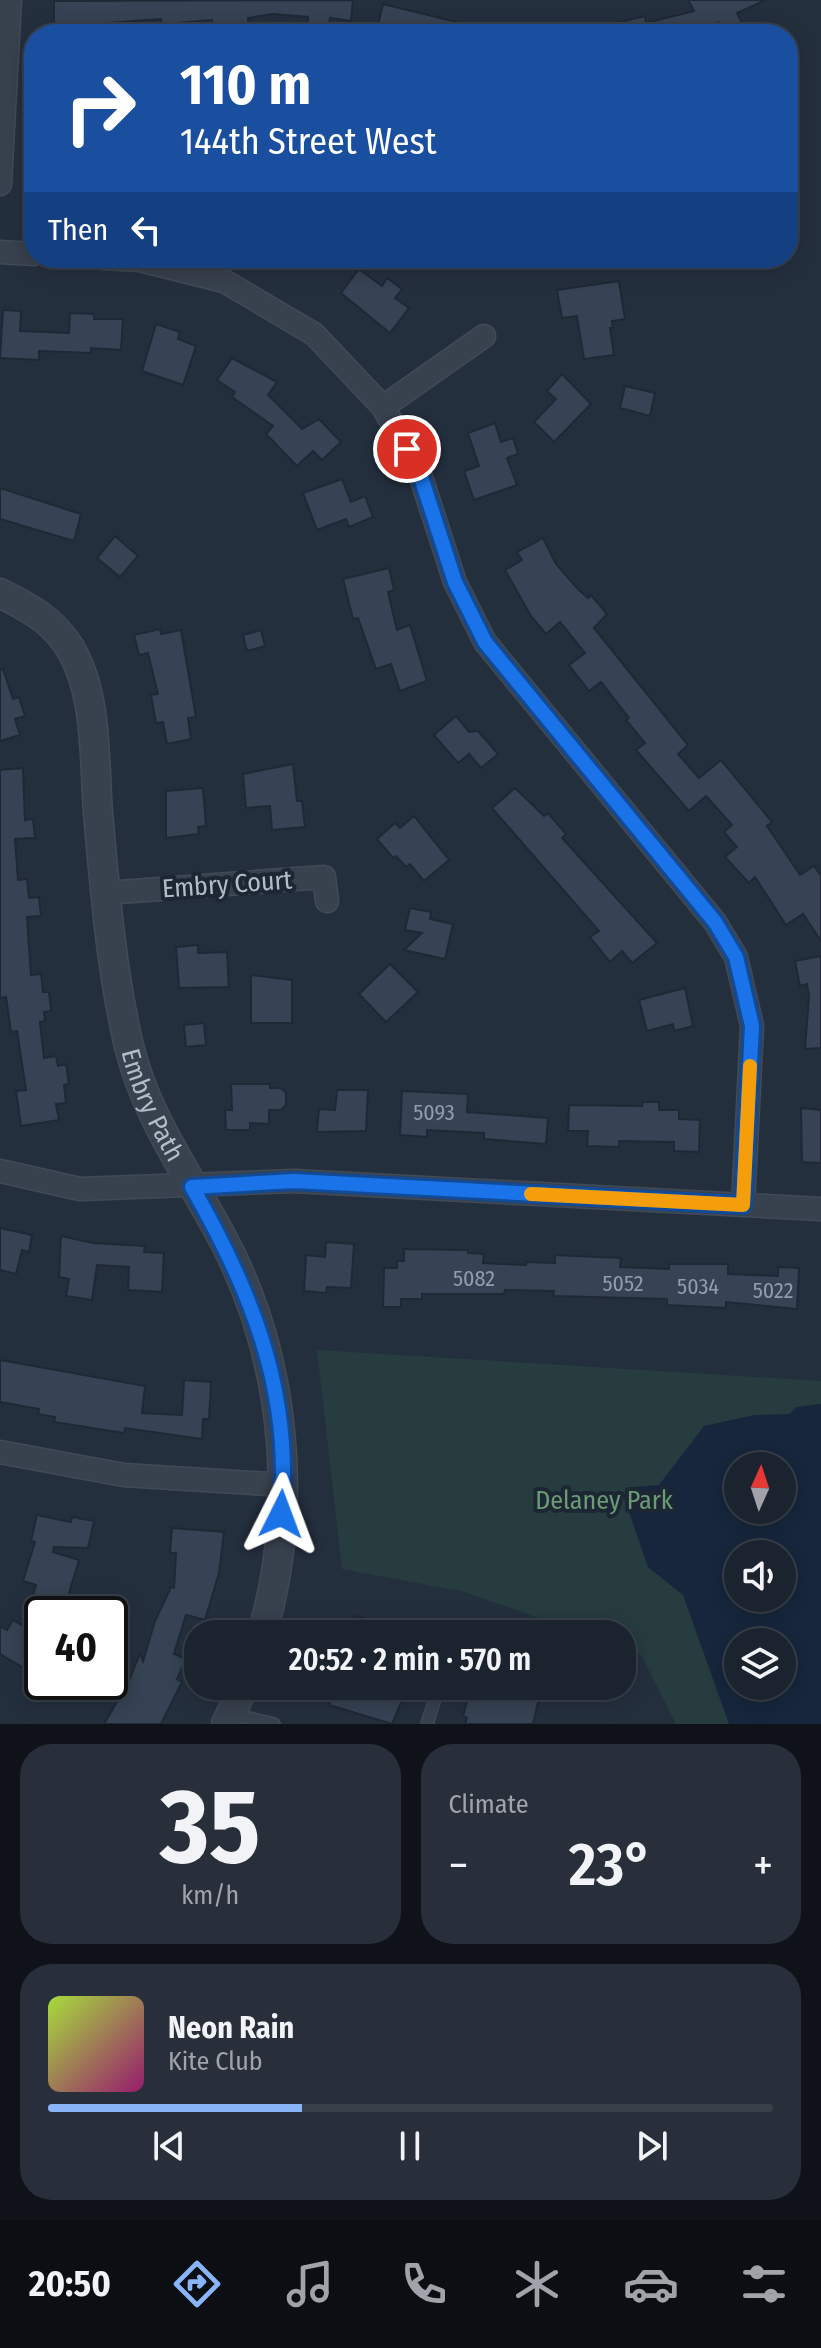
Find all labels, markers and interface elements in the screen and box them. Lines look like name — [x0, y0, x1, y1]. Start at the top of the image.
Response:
text: 110 m — [180, 52, 311, 119]
icon: right — [48, 56, 152, 160]
text: 144th Street West — [180, 120, 437, 164]
icon: left — [124, 208, 168, 252]
text: Then — [48, 212, 108, 248]
pin — [373, 415, 441, 483]
icon: arrive — [385, 427, 429, 471]
street label: Embry Court — [161, 864, 293, 904]
street label: Embry Path — [114, 1045, 190, 1167]
house number: 5093 — [413, 1099, 455, 1126]
house number: 5082 — [453, 1265, 495, 1292]
house number: 5052 — [602, 1270, 644, 1297]
house number: 5034 — [677, 1273, 719, 1300]
house number: 5022 — [753, 1277, 793, 1304]
north arrow — [724, 1452, 796, 1524]
map controls — [724, 1452, 796, 1700]
position arrow — [239, 1472, 323, 1556]
park label: Delaney Park — [535, 1485, 674, 1516]
button: sound — [724, 1540, 796, 1612]
speed limit sign: 40 — [24, 1596, 128, 1700]
button: layers — [724, 1628, 796, 1700]
text: 20:52 · 2 min · 570 m — [289, 1642, 531, 1678]
text: 35 — [160, 1765, 260, 1890]
text: Climate — [449, 1789, 529, 1820]
text: 23° — [569, 1829, 653, 1901]
text: − — [449, 1839, 468, 1892]
text: + — [753, 1839, 773, 1892]
text: km/h — [181, 1880, 239, 1911]
text: Neon Rain — [168, 2010, 294, 2046]
text: Kite Club — [168, 2046, 263, 2077]
icon: previous — [147, 2124, 191, 2168]
icon: pause — [388, 2124, 432, 2168]
icon: next — [630, 2124, 674, 2168]
icon: directions — [169, 2256, 225, 2312]
icon: music — [282, 2256, 338, 2312]
icon: phone — [396, 2256, 452, 2312]
icon: climate — [509, 2256, 565, 2312]
icon: car — [623, 2256, 679, 2312]
icon: filters — [736, 2256, 792, 2312]
text: 20:50 — [29, 2262, 111, 2306]

